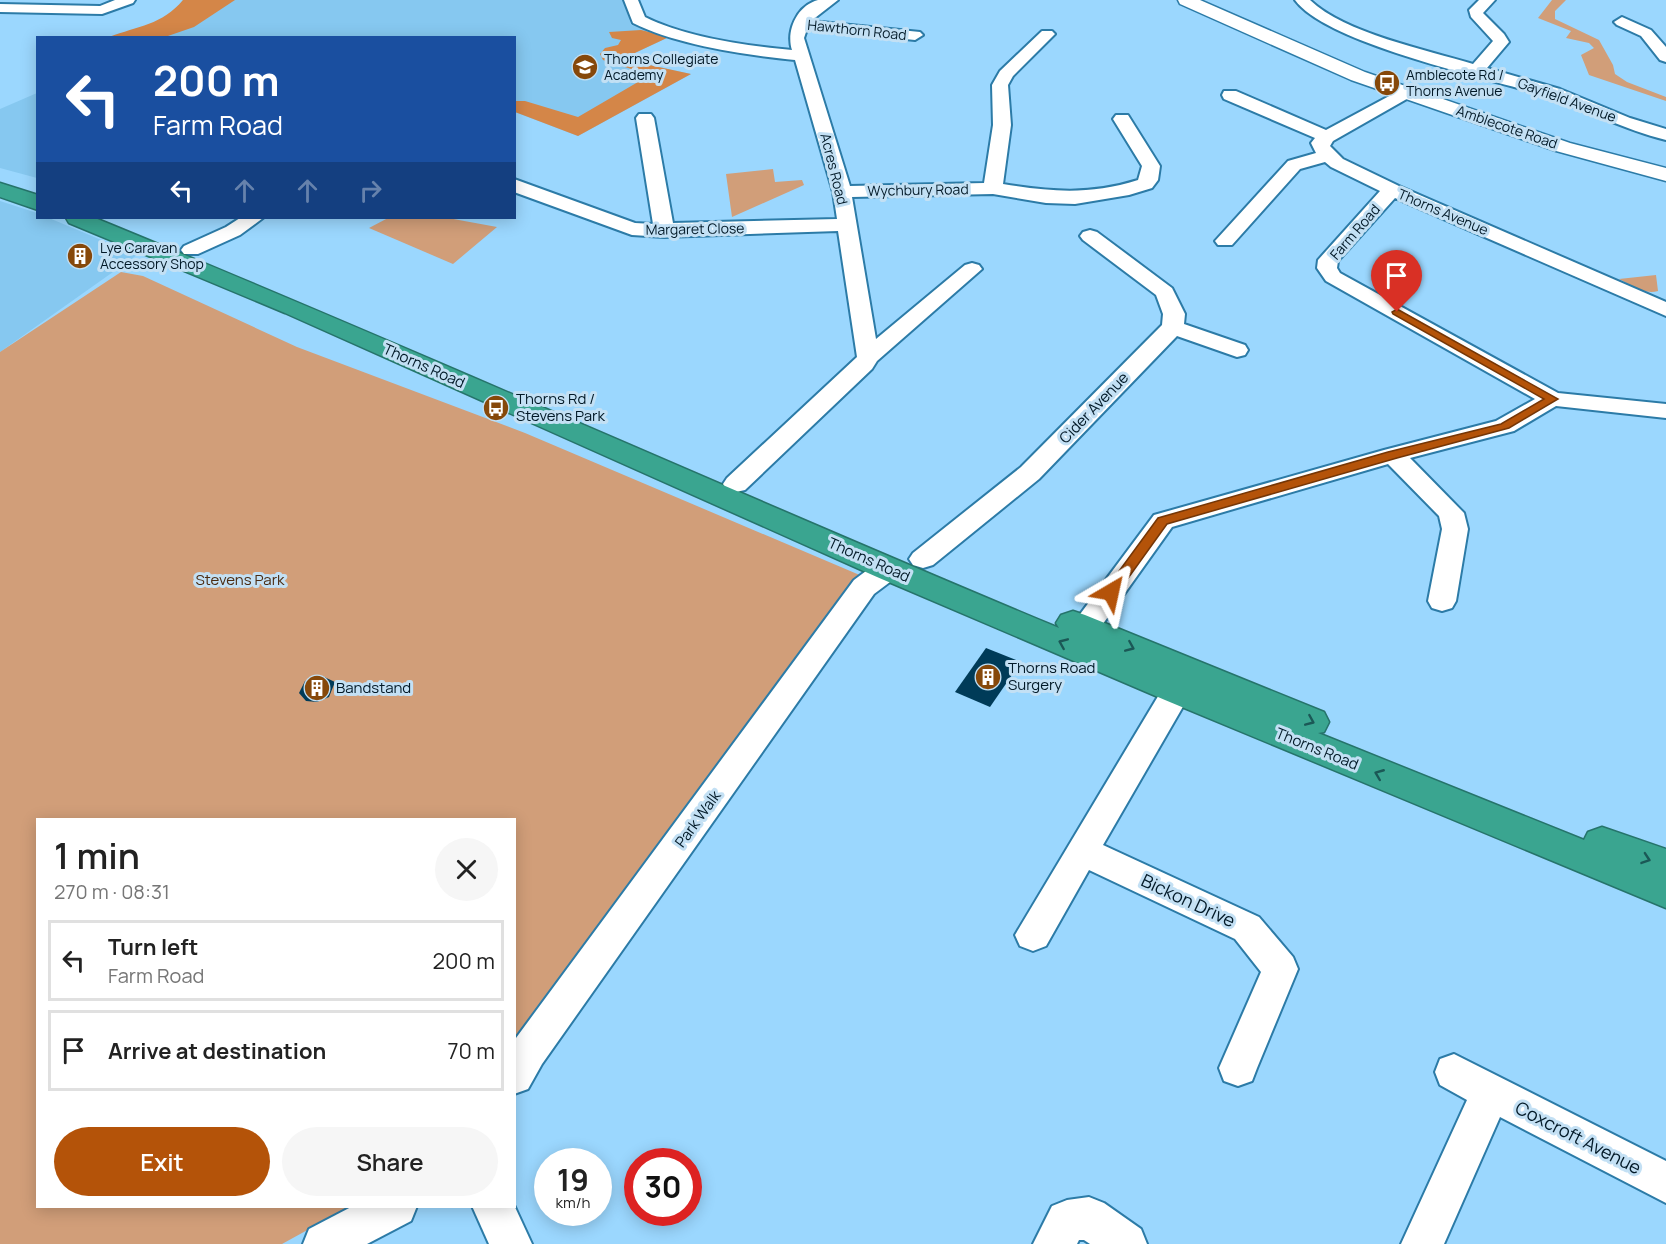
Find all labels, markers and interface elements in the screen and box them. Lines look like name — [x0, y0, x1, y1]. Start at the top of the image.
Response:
street label: Hawthorn Road — [807, 15, 907, 44]
place label: Thorns Collegiate Academy — [604, 49, 718, 84]
text: 200 m — [153, 51, 279, 109]
school or university icon: Thorns Collegiate Academy — [570, 52, 600, 82]
icon: left — [54, 60, 132, 138]
place label: Amblecote Rd / Thorns Avenue — [1406, 65, 1504, 100]
bus stop icon: Amblecote Rd / Thorns Avenue — [1372, 68, 1402, 98]
street label: Gayfield Avenue — [1515, 73, 1619, 126]
street label: Amblecote Road — [1454, 100, 1560, 153]
text: Farm Road — [153, 106, 283, 143]
street label: Acres Road — [816, 131, 853, 207]
icon: left — [165, 174, 198, 207]
icon: ahead — [228, 174, 261, 207]
icon: ahead — [291, 174, 324, 207]
icon: right — [354, 174, 387, 207]
street label: Wychbury Road — [867, 179, 969, 200]
street label: Thorns Avenue — [1395, 184, 1491, 239]
street label: Farm Road — [1325, 200, 1384, 263]
street label: Margaret Close — [645, 218, 745, 239]
place label: Lye Caravan Accessory Shop — [100, 238, 204, 273]
building icon: Lye Caravan Accessory Shop — [65, 241, 95, 271]
pin — [1371, 250, 1422, 312]
icon: arrive — [1380, 259, 1413, 292]
street label: Thorns Road — [380, 338, 468, 393]
street label: Cider Avenue — [1054, 367, 1133, 448]
place label: Thorns Rd / Stevens Park — [516, 388, 606, 426]
bus stop icon: Thorns Rd / Stevens Park — [481, 393, 511, 423]
street label: Thorns Road — [825, 532, 913, 587]
position arrow — [1079, 560, 1143, 624]
park label: Stevens Park — [196, 569, 285, 590]
one-way arrow — [1058, 638, 1069, 650]
one-way arrow — [1124, 640, 1135, 652]
place label: Thorns Road Surgery — [1008, 657, 1095, 695]
building icon: Thorns Road Surgery — [973, 662, 1003, 692]
building icon: Bandstand — [302, 673, 332, 703]
place label: Bandstand — [336, 677, 411, 698]
one-way arrow — [1304, 714, 1315, 726]
street label: Thorns Road — [1273, 722, 1362, 775]
one-way arrow — [1374, 769, 1385, 781]
street label: Park Walk — [670, 786, 726, 851]
text: 1 min — [54, 831, 140, 880]
button: close — [435, 838, 498, 901]
one-way arrow — [1640, 852, 1651, 864]
street label: Bickon Drive — [1138, 868, 1239, 932]
text: 270 m · 08:31 — [54, 878, 170, 905]
text: Turn left — [108, 932, 198, 962]
icon: left — [57, 944, 90, 977]
text: 200 m — [433, 946, 495, 976]
text: Farm Road — [108, 962, 204, 989]
icon: arrive — [57, 1034, 90, 1067]
text: Arrive at destination — [108, 1036, 326, 1066]
text: 70 m — [447, 1036, 495, 1066]
street label: Coxcroft Avenue — [1511, 1095, 1645, 1179]
button: Exit — [54, 1127, 270, 1196]
button: Share — [282, 1127, 498, 1196]
speed limit sign: 30 — [624, 1148, 702, 1226]
text: 19 — [557, 1159, 589, 1200]
text: km/h — [556, 1192, 590, 1213]

